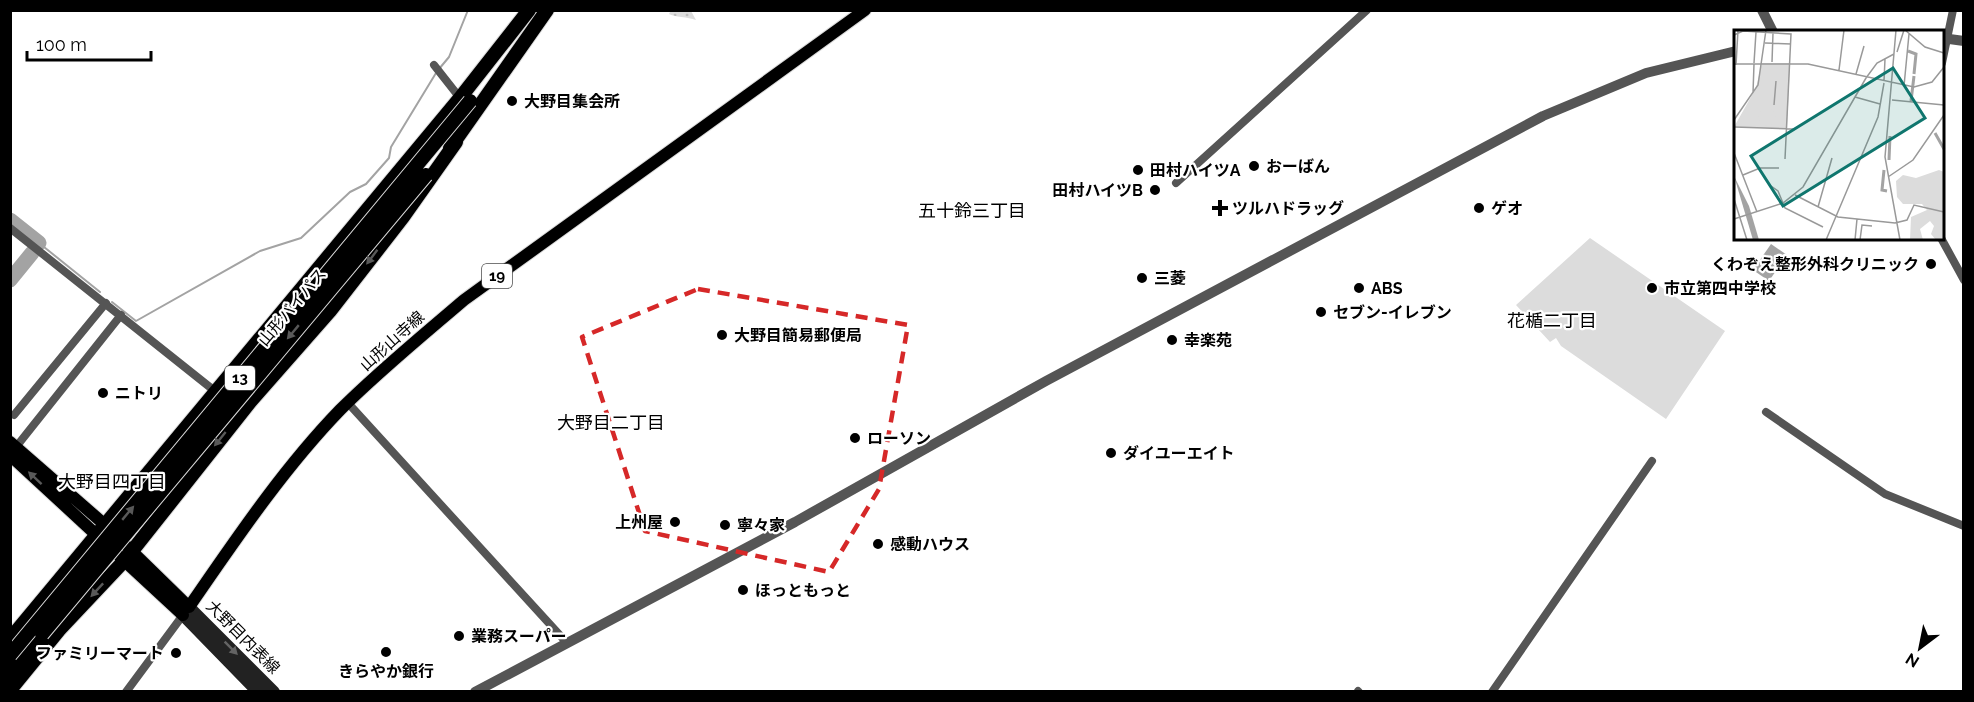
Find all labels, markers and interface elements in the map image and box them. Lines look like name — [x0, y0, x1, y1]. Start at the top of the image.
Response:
scale bar — [27, 24, 152, 62]
inset map — [1734, 30, 1944, 240]
text: 100 m — [36, 34, 87, 55]
place label: 大野目集会所 — [524, 92, 620, 111]
marker: 大野目集会所 — [505, 94, 519, 108]
place label: おーばん — [1266, 157, 1330, 176]
marker: おーばん — [1247, 159, 1261, 173]
place label: 田村ハイツA — [1150, 161, 1241, 180]
marker: 田村ハイツA — [1131, 163, 1145, 177]
place label: 田村ハイツB — [1052, 181, 1143, 200]
marker: 田村ハイツB — [1148, 183, 1162, 197]
place label: ツルハドラッグ — [1232, 199, 1344, 218]
place label: ゲオ — [1491, 199, 1523, 218]
district label: 五十鈴三丁目 — [918, 200, 1026, 221]
marker: ツルハドラッグ — [1213, 201, 1227, 215]
marker: ゲオ — [1472, 201, 1486, 215]
one-way arrow — [366, 249, 378, 265]
place label: くわぞえ整形外科クリニック — [1711, 255, 1919, 274]
marker: くわぞえ整形外科クリニック — [1924, 257, 1938, 271]
street label: 山形バイパス — [254, 264, 330, 350]
road number: 19 — [482, 264, 512, 288]
place label: 三菱 — [1154, 269, 1186, 288]
marker: 三菱 — [1135, 271, 1149, 285]
place label: ABS — [1371, 279, 1403, 298]
place label: 市立第四中学校 — [1664, 279, 1776, 298]
marker: ABS — [1352, 281, 1366, 295]
marker: 市立第四中学校 — [1645, 281, 1659, 295]
place label: セブン-イレブン — [1333, 303, 1452, 322]
marker: セブン-イレブン — [1314, 305, 1328, 319]
street label: 山形山寺線 — [356, 307, 428, 375]
district label: 花楯二丁目 — [1507, 310, 1597, 331]
one-way arrow — [286, 324, 299, 340]
place label: 大野目簡易郵便局 — [734, 326, 862, 345]
marker: 大野目簡易郵便局 — [715, 328, 729, 342]
place label: 幸楽苑 — [1184, 331, 1232, 350]
marker: 幸楽苑 — [1165, 333, 1179, 347]
road number: 13 — [225, 366, 255, 390]
place label: ニトリ — [115, 384, 163, 403]
marker: ニトリ — [96, 386, 110, 400]
district label: 大野目二丁目 — [557, 412, 665, 433]
place label: ローソン — [867, 429, 931, 448]
one-way arrow — [214, 431, 227, 447]
marker: ローソン — [848, 431, 862, 445]
place label: ダイユーエイト — [1123, 444, 1235, 463]
marker: ダイユーエイト — [1104, 446, 1118, 460]
one-way arrow — [28, 471, 43, 485]
district label: 大野目四丁目 — [58, 471, 166, 492]
one-way arrow — [121, 506, 134, 521]
place label: 上州屋 — [615, 513, 663, 532]
marker: 上州屋 — [668, 515, 682, 529]
place label: 寧々家 — [737, 516, 785, 535]
marker: 寧々家 — [718, 518, 732, 532]
place label: 感動ハウス — [890, 535, 970, 554]
marker: 感動ハウス — [871, 537, 885, 551]
place label: ほっともっと — [755, 581, 851, 600]
one-way arrow — [90, 582, 104, 596]
marker: ほっともっと — [736, 583, 750, 597]
street label: 大野目内表線 — [202, 596, 284, 678]
north arrow — [1890, 618, 1950, 678]
place label: 業務スーパー — [471, 627, 567, 646]
marker: 業務スーパー — [452, 629, 466, 643]
one-way arrow — [223, 641, 238, 655]
place label: ファミリーマート — [36, 644, 164, 663]
marker: きらやか銀行 — [379, 645, 393, 659]
marker: ファミリーマート — [169, 646, 183, 660]
text: N — [1902, 649, 1923, 672]
place label: きらやか銀行 — [338, 662, 434, 681]

